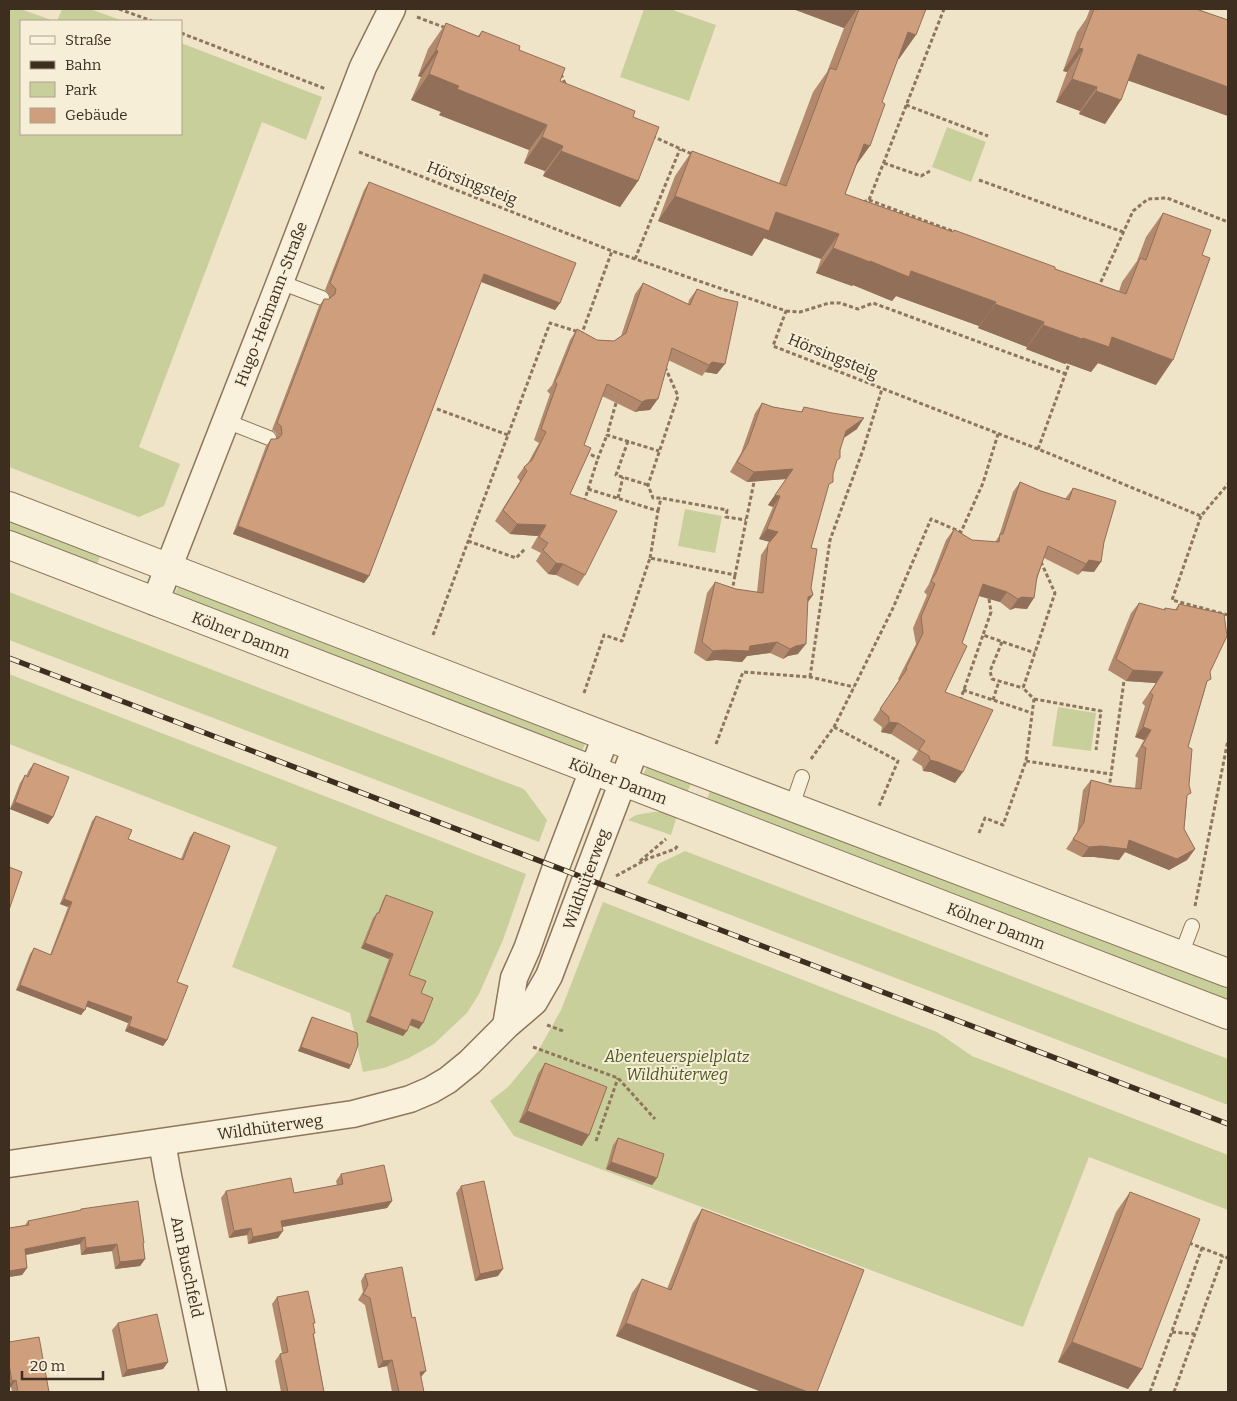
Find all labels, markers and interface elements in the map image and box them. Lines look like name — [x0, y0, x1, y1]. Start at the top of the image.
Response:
legend — [20, 20, 182, 135]
text: Straße — [65, 31, 111, 49]
text: Bahn — [65, 56, 102, 74]
text: Park — [65, 81, 97, 99]
text: Gebäude — [65, 106, 128, 124]
street label: Hörsingsteig — [424, 157, 520, 209]
street label: Hugo-Heimann-Straße — [231, 219, 311, 389]
street label: Hörsingsteig — [785, 329, 881, 383]
street label: Kölner Damm — [189, 607, 293, 663]
street label: Kölner Damm — [566, 753, 670, 809]
street label: Wildhüterweg — [559, 826, 613, 932]
street label: Kölner Damm — [944, 898, 1048, 954]
park label: Abenteuerspielplatz Wildhüterweg — [603, 1047, 750, 1084]
street label: Wildhüterweg — [216, 1110, 324, 1144]
street label: Am Buschfeld — [167, 1215, 207, 1320]
scale bar — [22, 1348, 104, 1380]
text: 20 m — [30, 1357, 66, 1375]

